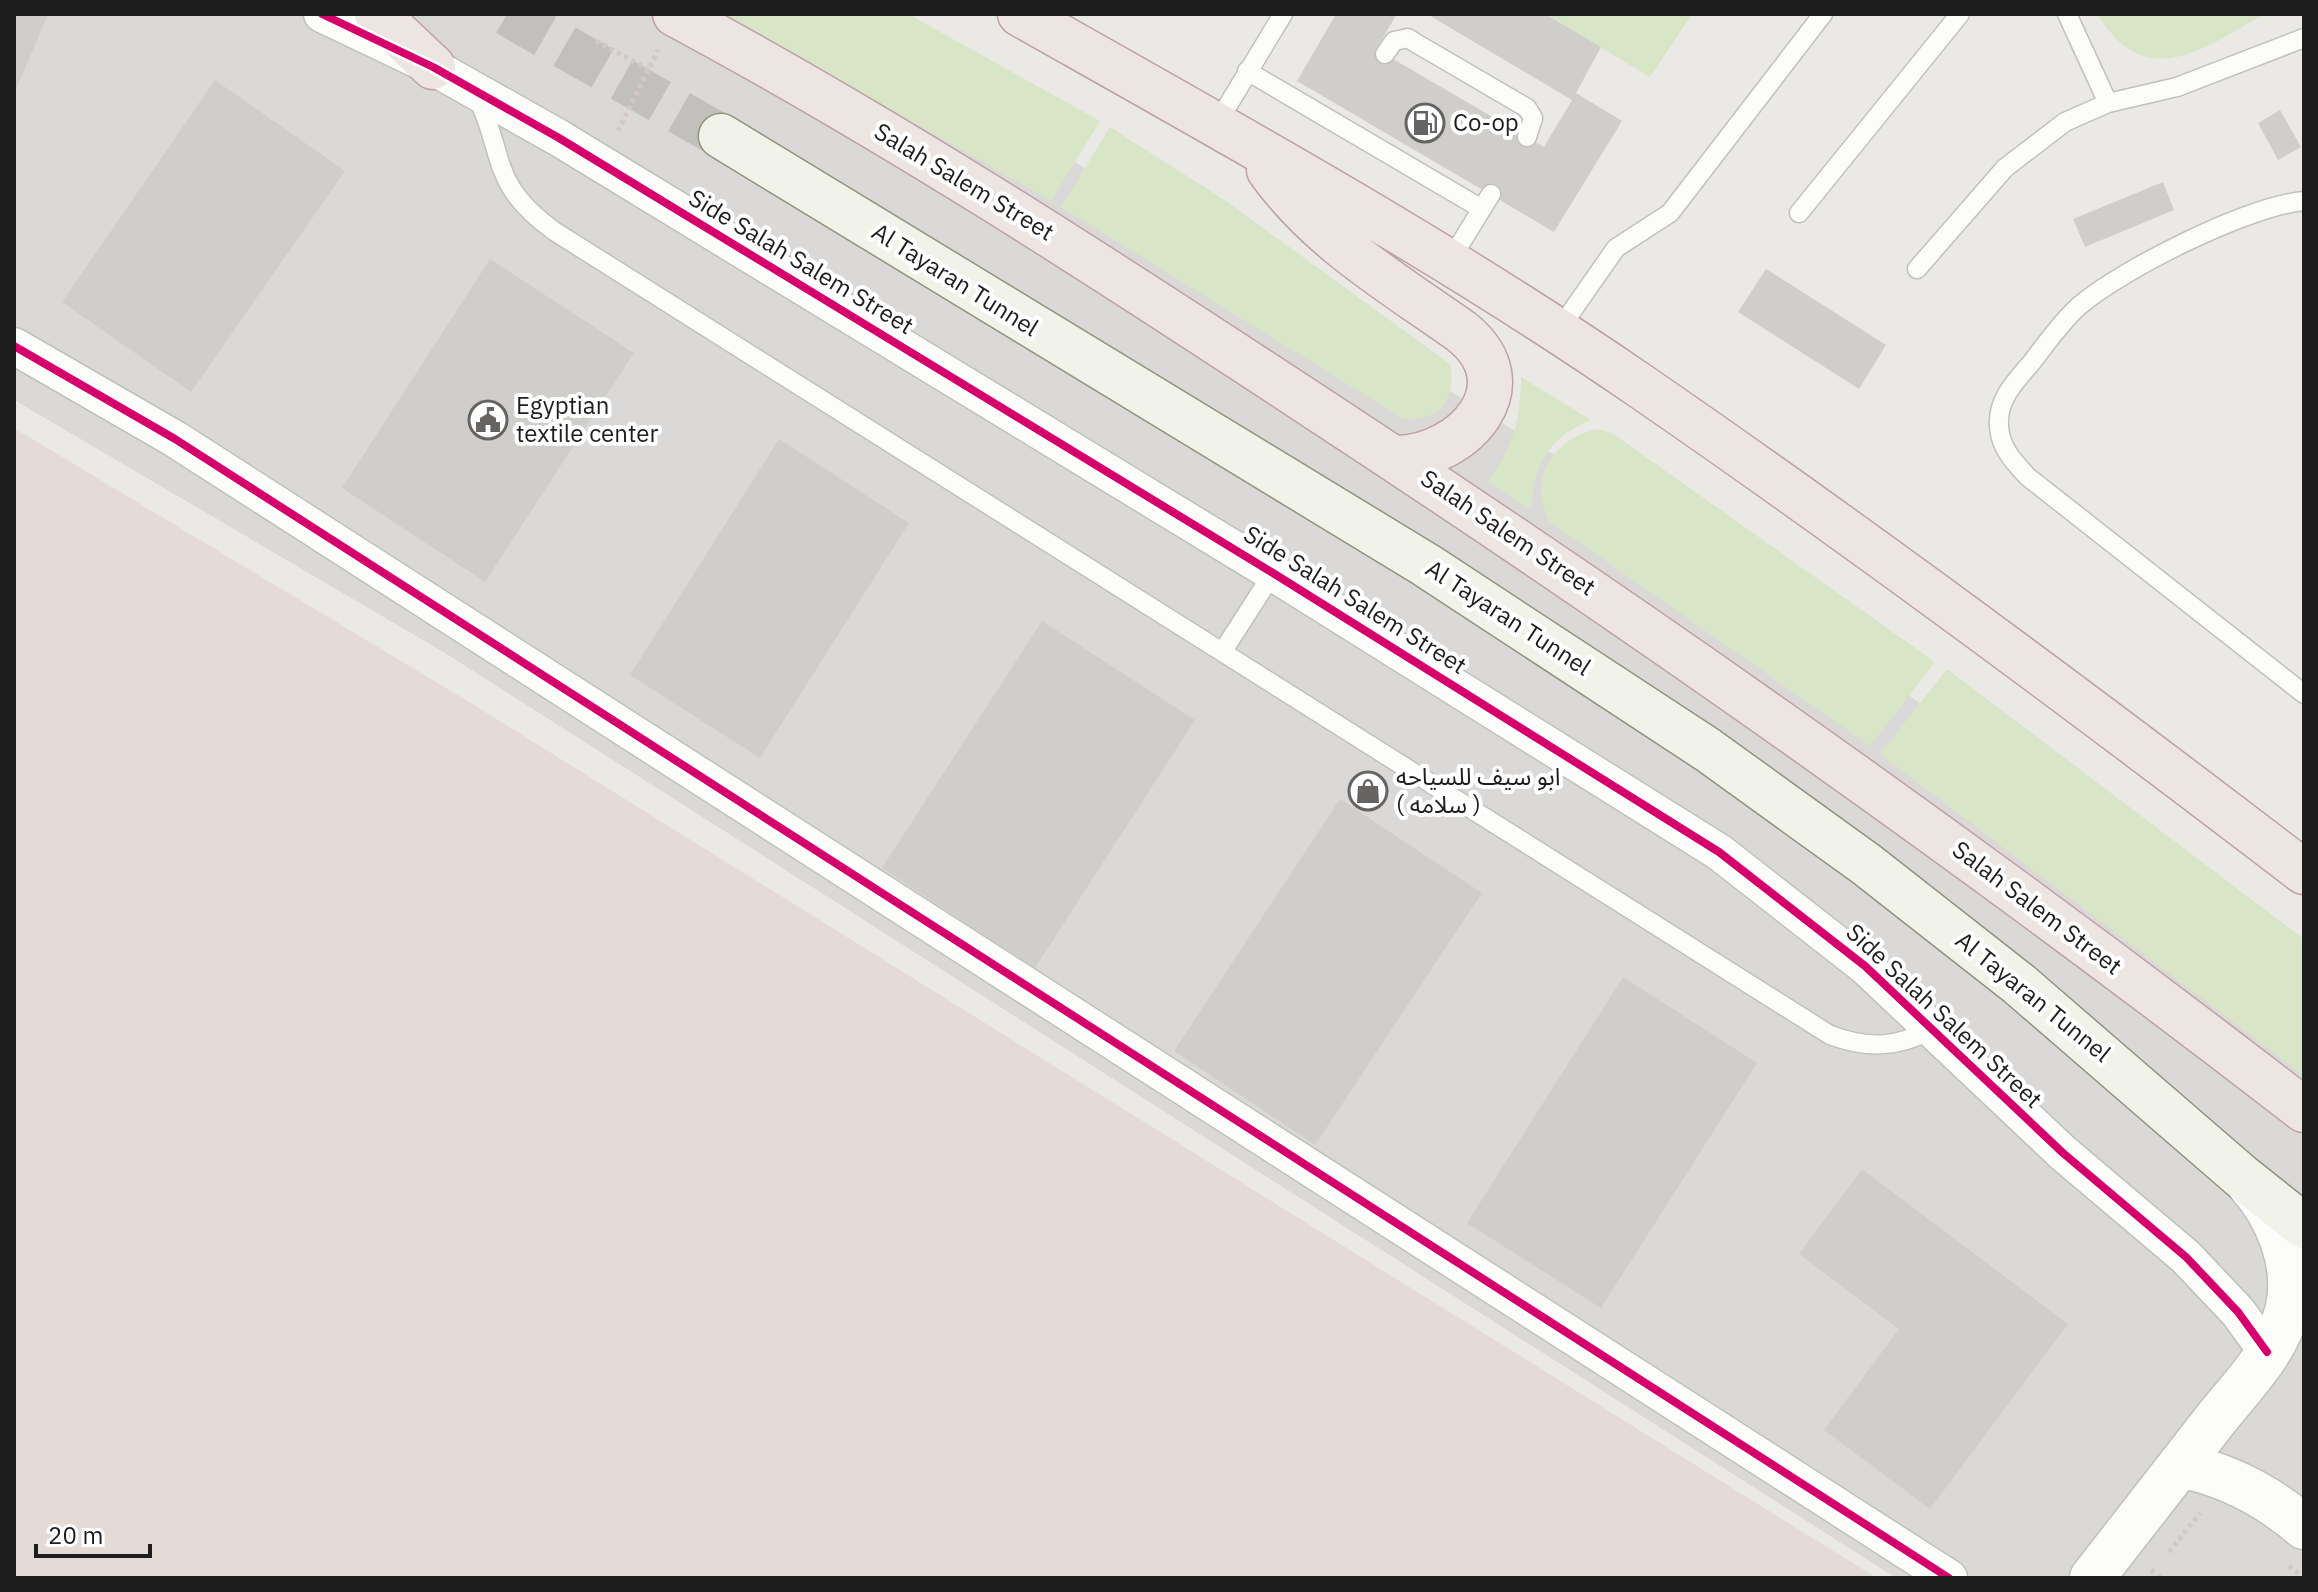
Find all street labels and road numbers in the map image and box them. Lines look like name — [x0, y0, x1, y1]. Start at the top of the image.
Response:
street label: Salah Salem Street — [869, 115, 1060, 247]
street label: Side Salah Salem Street — [683, 181, 920, 341]
street label: Al Tayaran Tunnel — [866, 215, 1045, 343]
street label: Salah Salem Street — [1415, 462, 1602, 603]
street label: Side Salah Salem Street — [1238, 517, 1473, 681]
street label: Al Tayaran Tunnel — [1420, 552, 1597, 683]
street label: Salah Salem Street — [1946, 833, 2129, 981]
street label: Side Salah Salem Street — [1840, 916, 2050, 1115]
street label: Al Tayaran Tunnel — [1949, 924, 2118, 1069]

